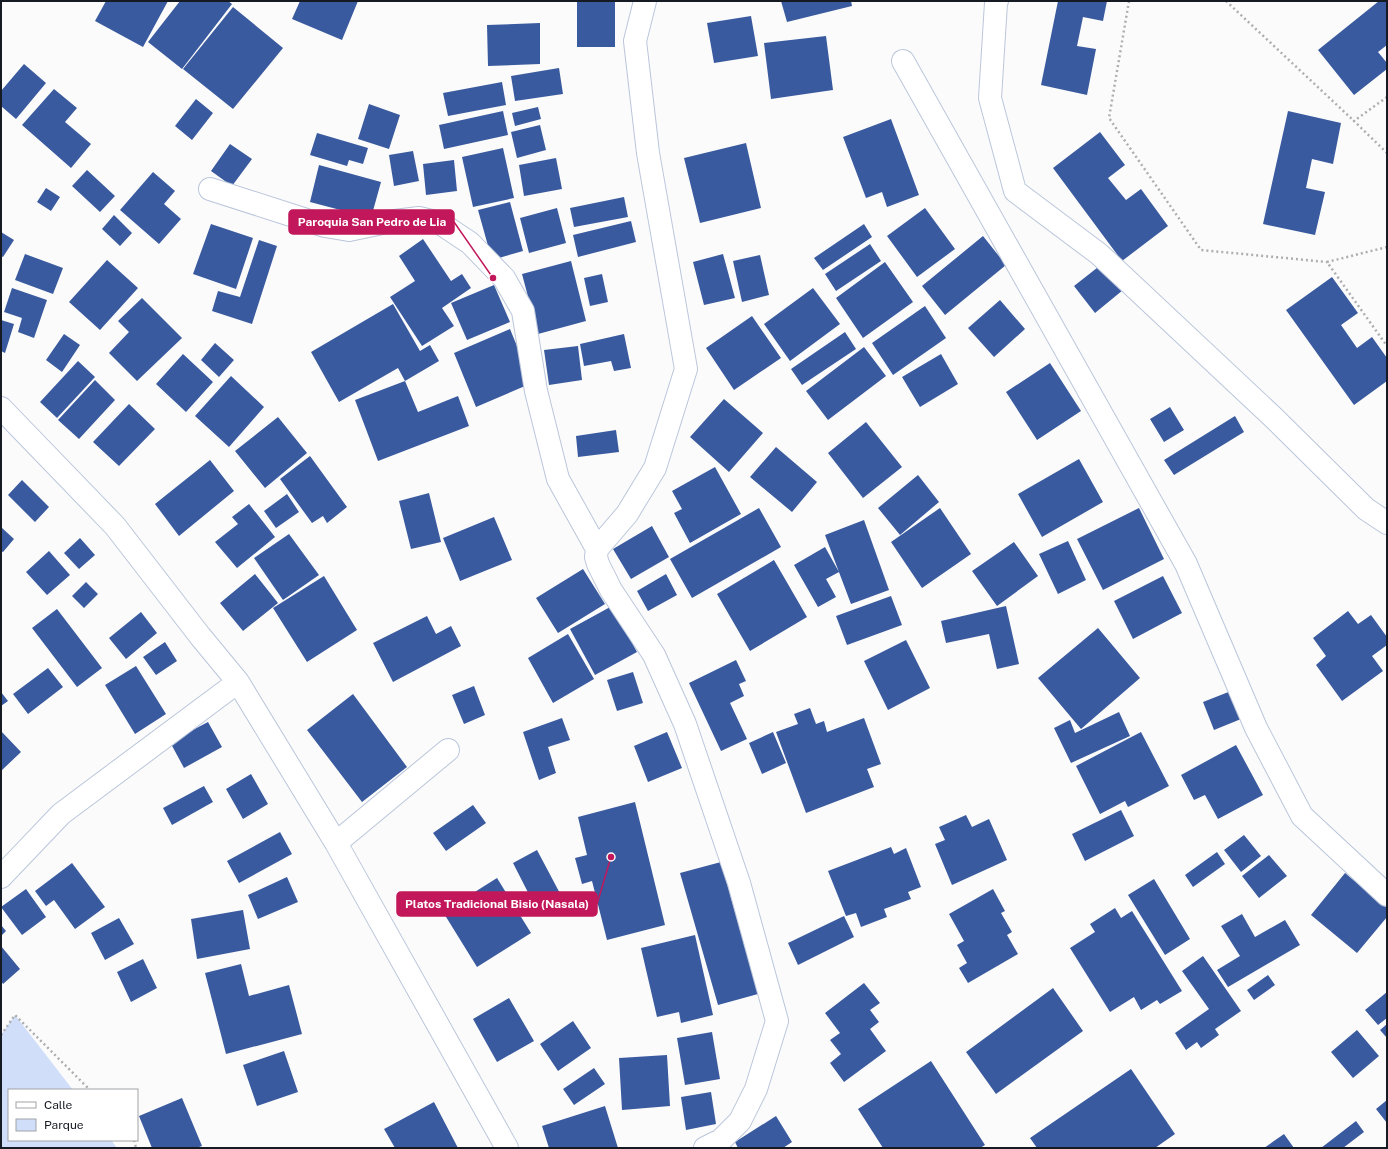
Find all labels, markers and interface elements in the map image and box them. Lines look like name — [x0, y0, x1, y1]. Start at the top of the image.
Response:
callout: Paroquia San Pedro de Lia — [289, 210, 454, 234]
text: Paroquia San Pedro de Lia — [298, 215, 446, 229]
callout: Platos Tradicional Bisio (Nasala) — [397, 892, 597, 916]
text: Platos Tradicional Bisio (Nasala) — [405, 897, 589, 911]
legend — [8, 1089, 138, 1141]
text: Calle — [44, 1098, 73, 1112]
text: Parque — [44, 1118, 84, 1132]

